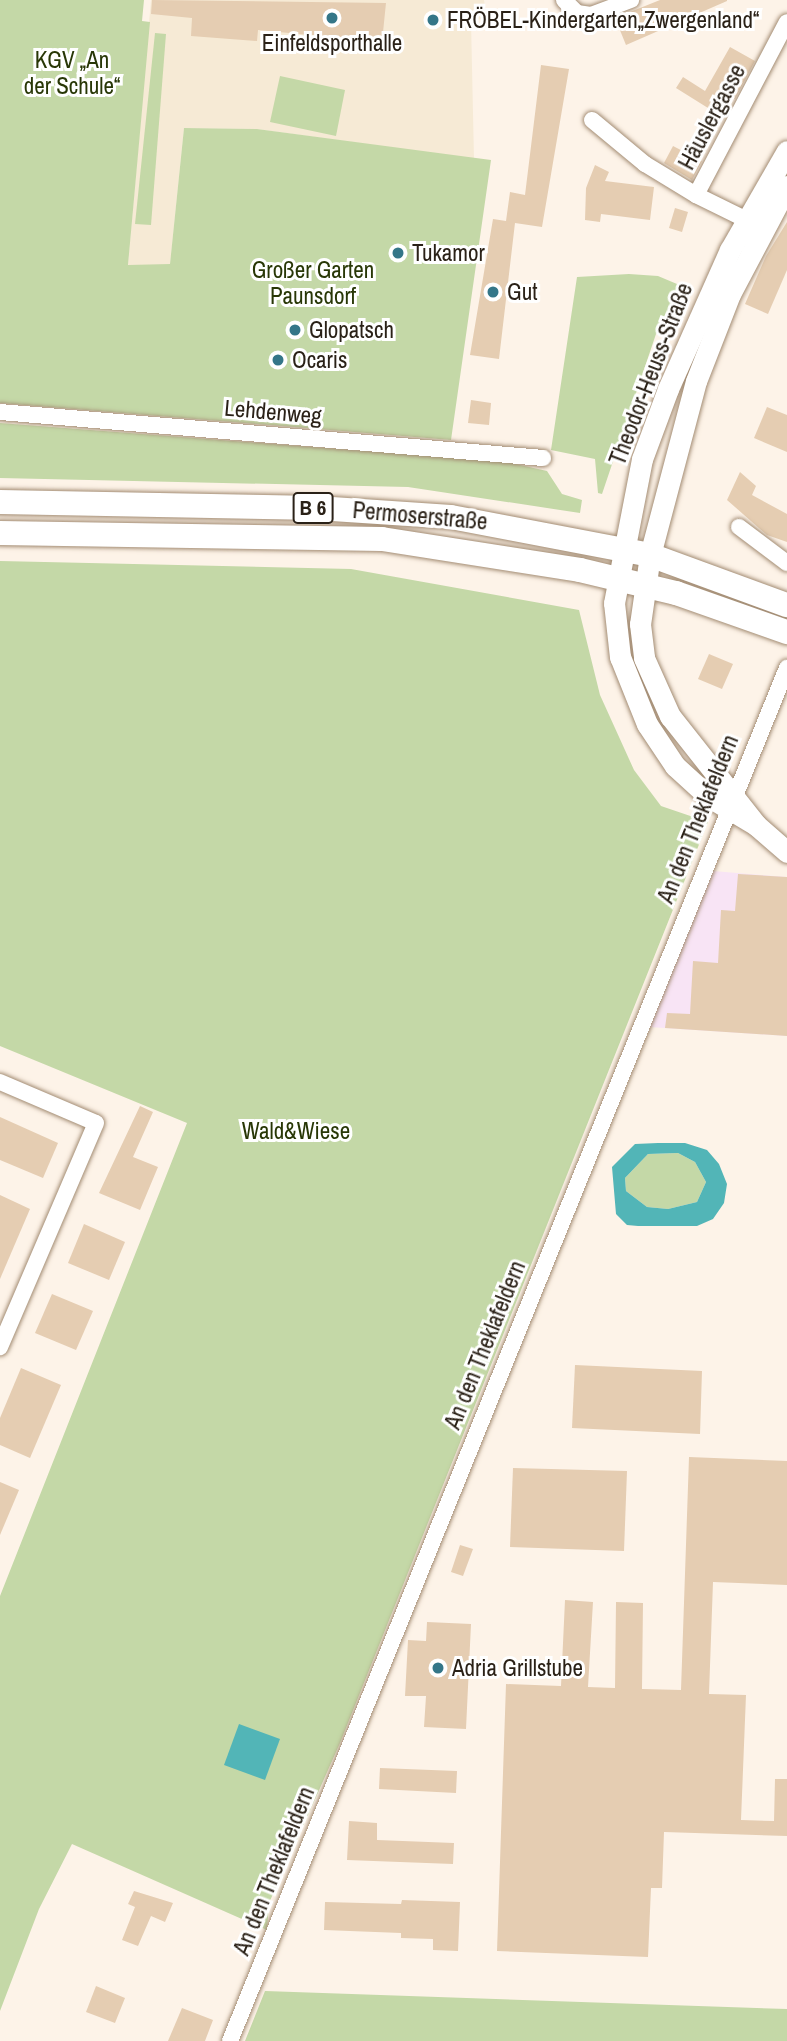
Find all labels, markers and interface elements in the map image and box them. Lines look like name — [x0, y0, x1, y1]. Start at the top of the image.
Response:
place label: FRÖBEL-Kindergarten„Zwergenland“ — [447, 6, 759, 34]
marker: Einfeldsporthalle — [324, 10, 340, 26]
marker: FRÖBEL-Kindergarten„Zwergenland“ — [425, 12, 441, 28]
place label: Einfeldsporthalle — [262, 29, 402, 57]
park label: KGV „An der Schule“ — [24, 46, 120, 100]
street label: Häuslergasse — [673, 60, 751, 174]
place label: Tukamor — [412, 239, 485, 267]
marker: Tukamor — [390, 245, 406, 261]
park label: Großer Garten Paunsdorf — [252, 256, 374, 310]
place label: Gut — [507, 278, 537, 306]
street label: Theodor-Heuss-Straße — [604, 279, 698, 469]
marker: Gut — [485, 284, 501, 300]
place label: Glopatsch — [309, 316, 394, 344]
marker: Glopatsch — [287, 322, 303, 338]
place label: Ocaris — [292, 346, 348, 374]
marker: Ocaris — [270, 352, 286, 368]
street label: Lehdenweg — [223, 394, 323, 430]
road number: B 6 — [292, 490, 334, 526]
street label: Permoserstraße — [351, 496, 489, 536]
street label: An den Theklafeldern — [652, 731, 744, 907]
park label: Wald&Wiese — [242, 1117, 350, 1145]
street label: An den Theklafeldern — [439, 1257, 531, 1433]
place label: Adria Grillstube — [452, 1654, 583, 1682]
marker: Adria Grillstube — [430, 1660, 446, 1676]
street label: An den Theklafeldern — [228, 1783, 320, 1959]

